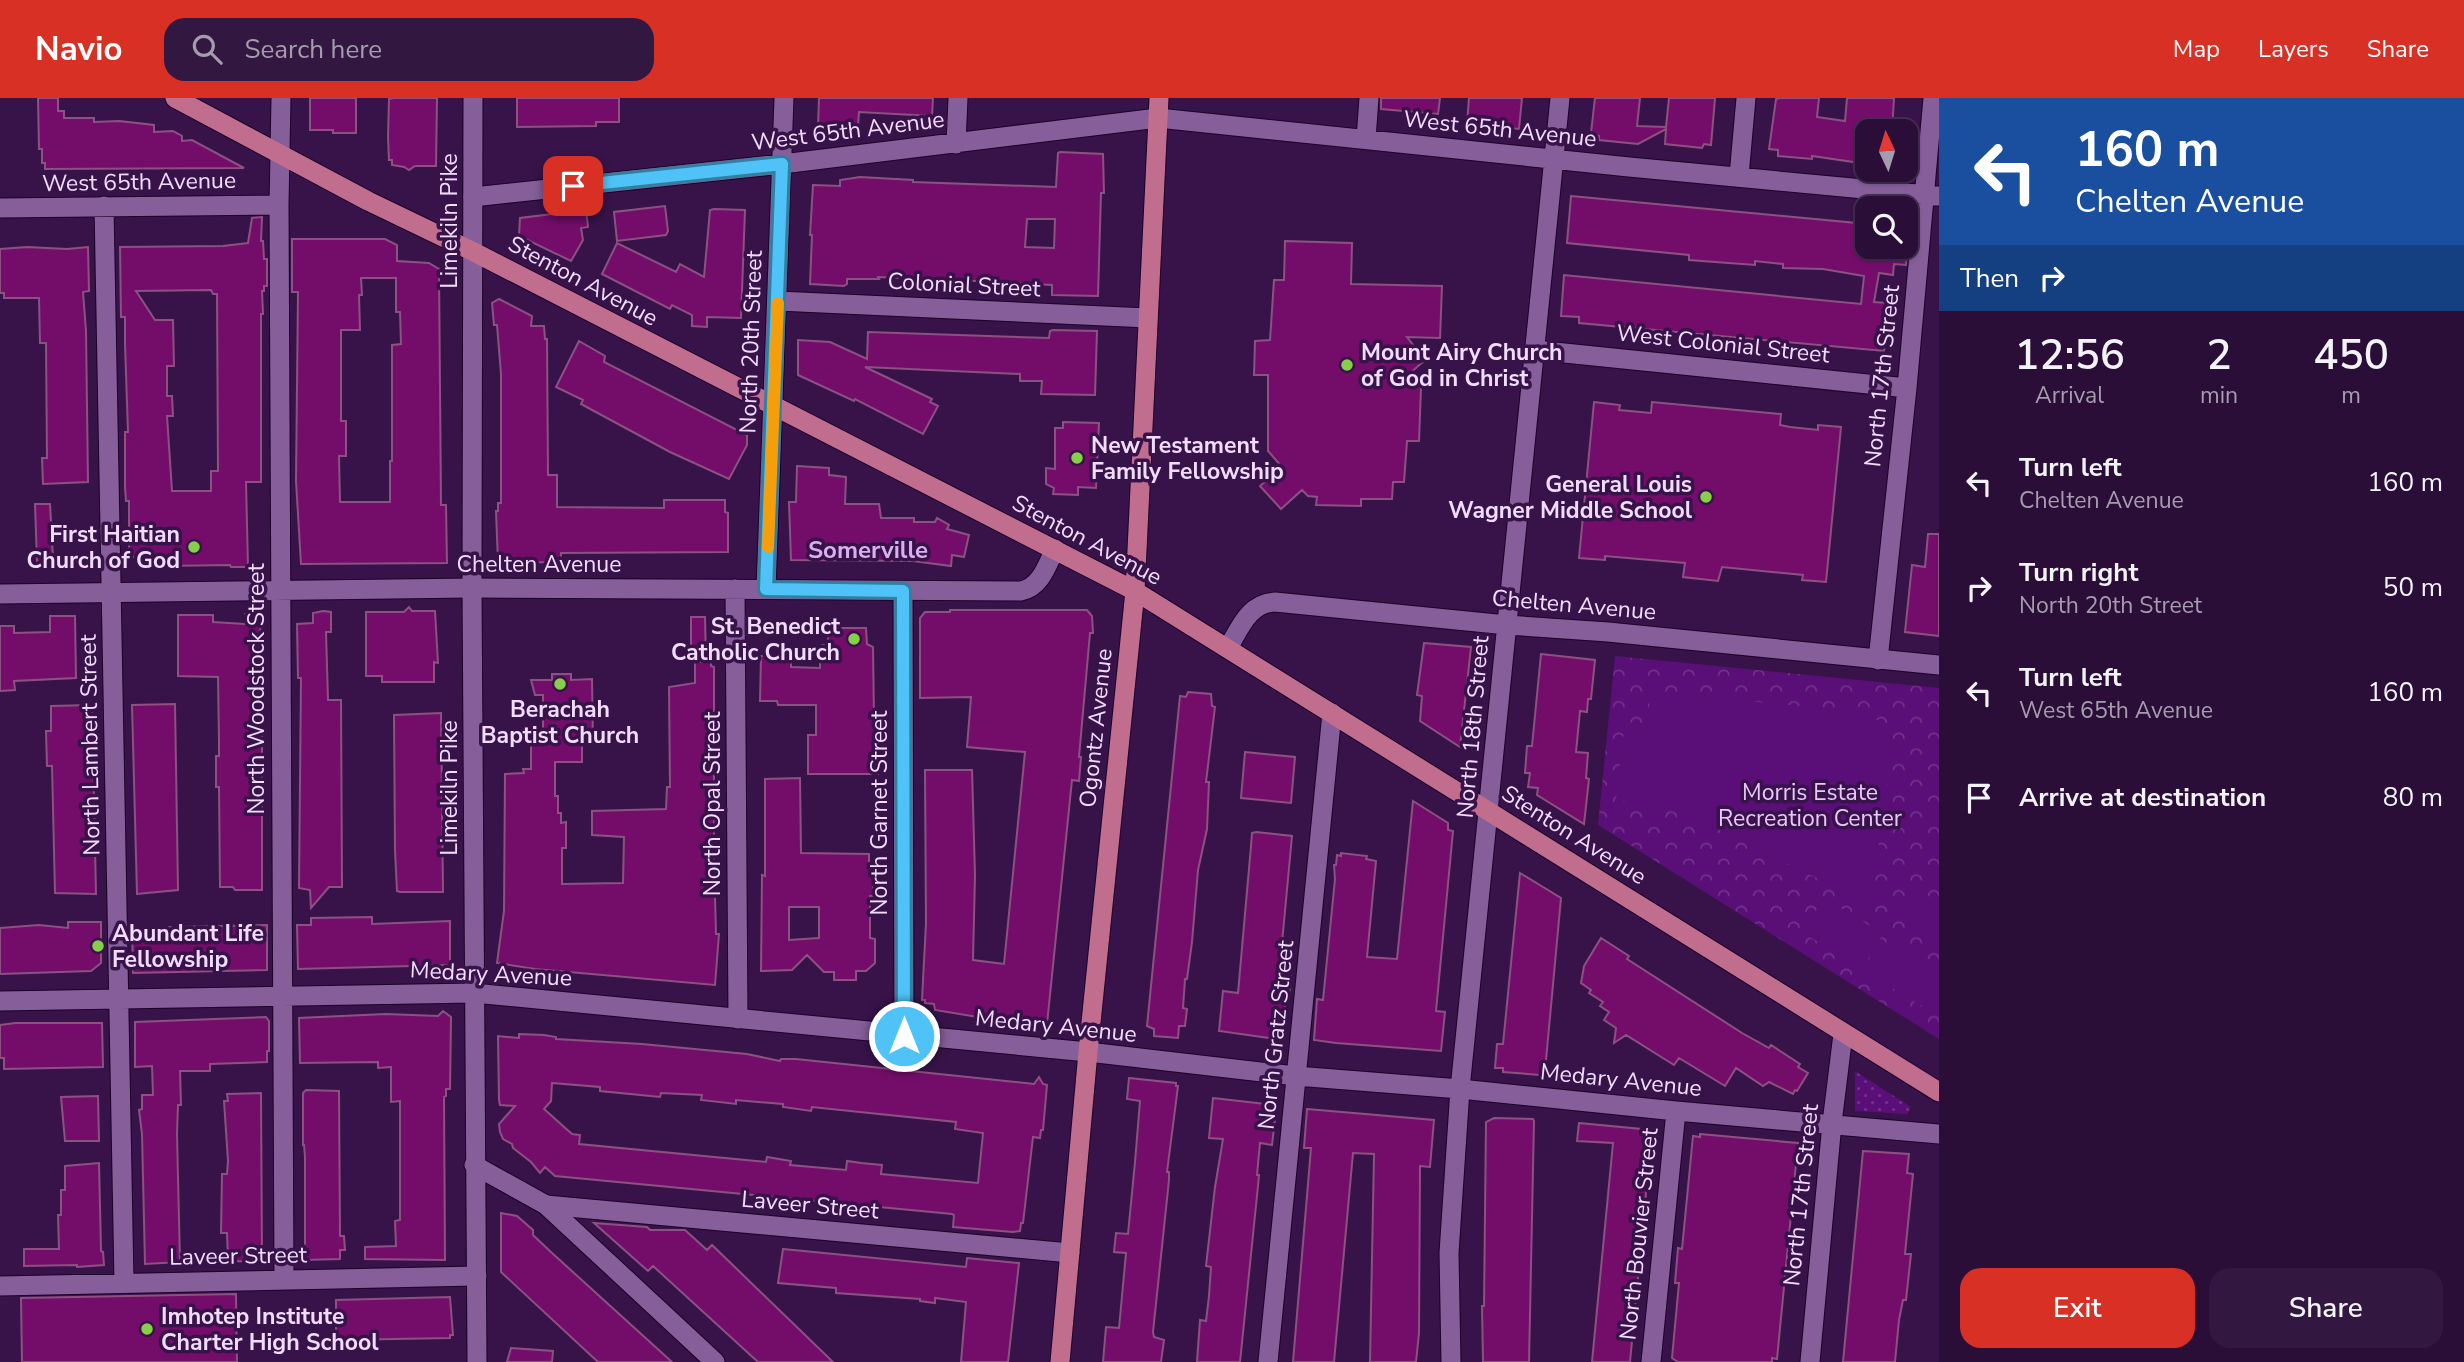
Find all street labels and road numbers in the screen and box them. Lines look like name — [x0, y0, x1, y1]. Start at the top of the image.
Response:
street label: West 65th Avenue — [1402, 103, 1598, 155]
street label: West 65th Avenue — [750, 104, 946, 158]
street label: Limekiln Pike — [434, 153, 465, 289]
street label: West 65th Avenue — [42, 165, 236, 199]
street label: Stenton Avenue — [503, 229, 663, 333]
street label: North 20th Street — [732, 249, 770, 434]
street label: Colonial Street — [887, 266, 1042, 305]
street label: North 17th Street — [1857, 282, 1907, 469]
street label: West Colonial Street — [1615, 317, 1832, 371]
street label: Stenton Avenue — [1007, 488, 1167, 592]
street label: Chelten Avenue — [457, 549, 621, 580]
street label: North Woodstock Street — [241, 562, 272, 815]
street label: Chelten Avenue — [1491, 582, 1657, 628]
street label: North Lambert Street — [73, 633, 107, 856]
street label: North 18th Street — [1450, 634, 1497, 820]
street label: Ogontz Avenue — [1072, 647, 1120, 809]
street label: North Garnet Street — [864, 710, 895, 915]
street label: North Opal Street — [697, 711, 728, 896]
street label: Limekiln Pike — [434, 720, 465, 856]
street label: Stenton Avenue — [1496, 778, 1652, 892]
street label: North Gratz Street — [1251, 938, 1301, 1131]
street label: Medary Avenue — [409, 954, 573, 994]
street label: Medary Avenue — [974, 1002, 1138, 1050]
street label: Medary Avenue — [1539, 1056, 1703, 1104]
street label: North 17th Street — [1776, 1101, 1826, 1288]
street label: North Bouvier Street — [1612, 1125, 1666, 1342]
street label: Laveer Street — [740, 1184, 881, 1227]
street label: Laveer Street — [169, 1239, 308, 1273]

